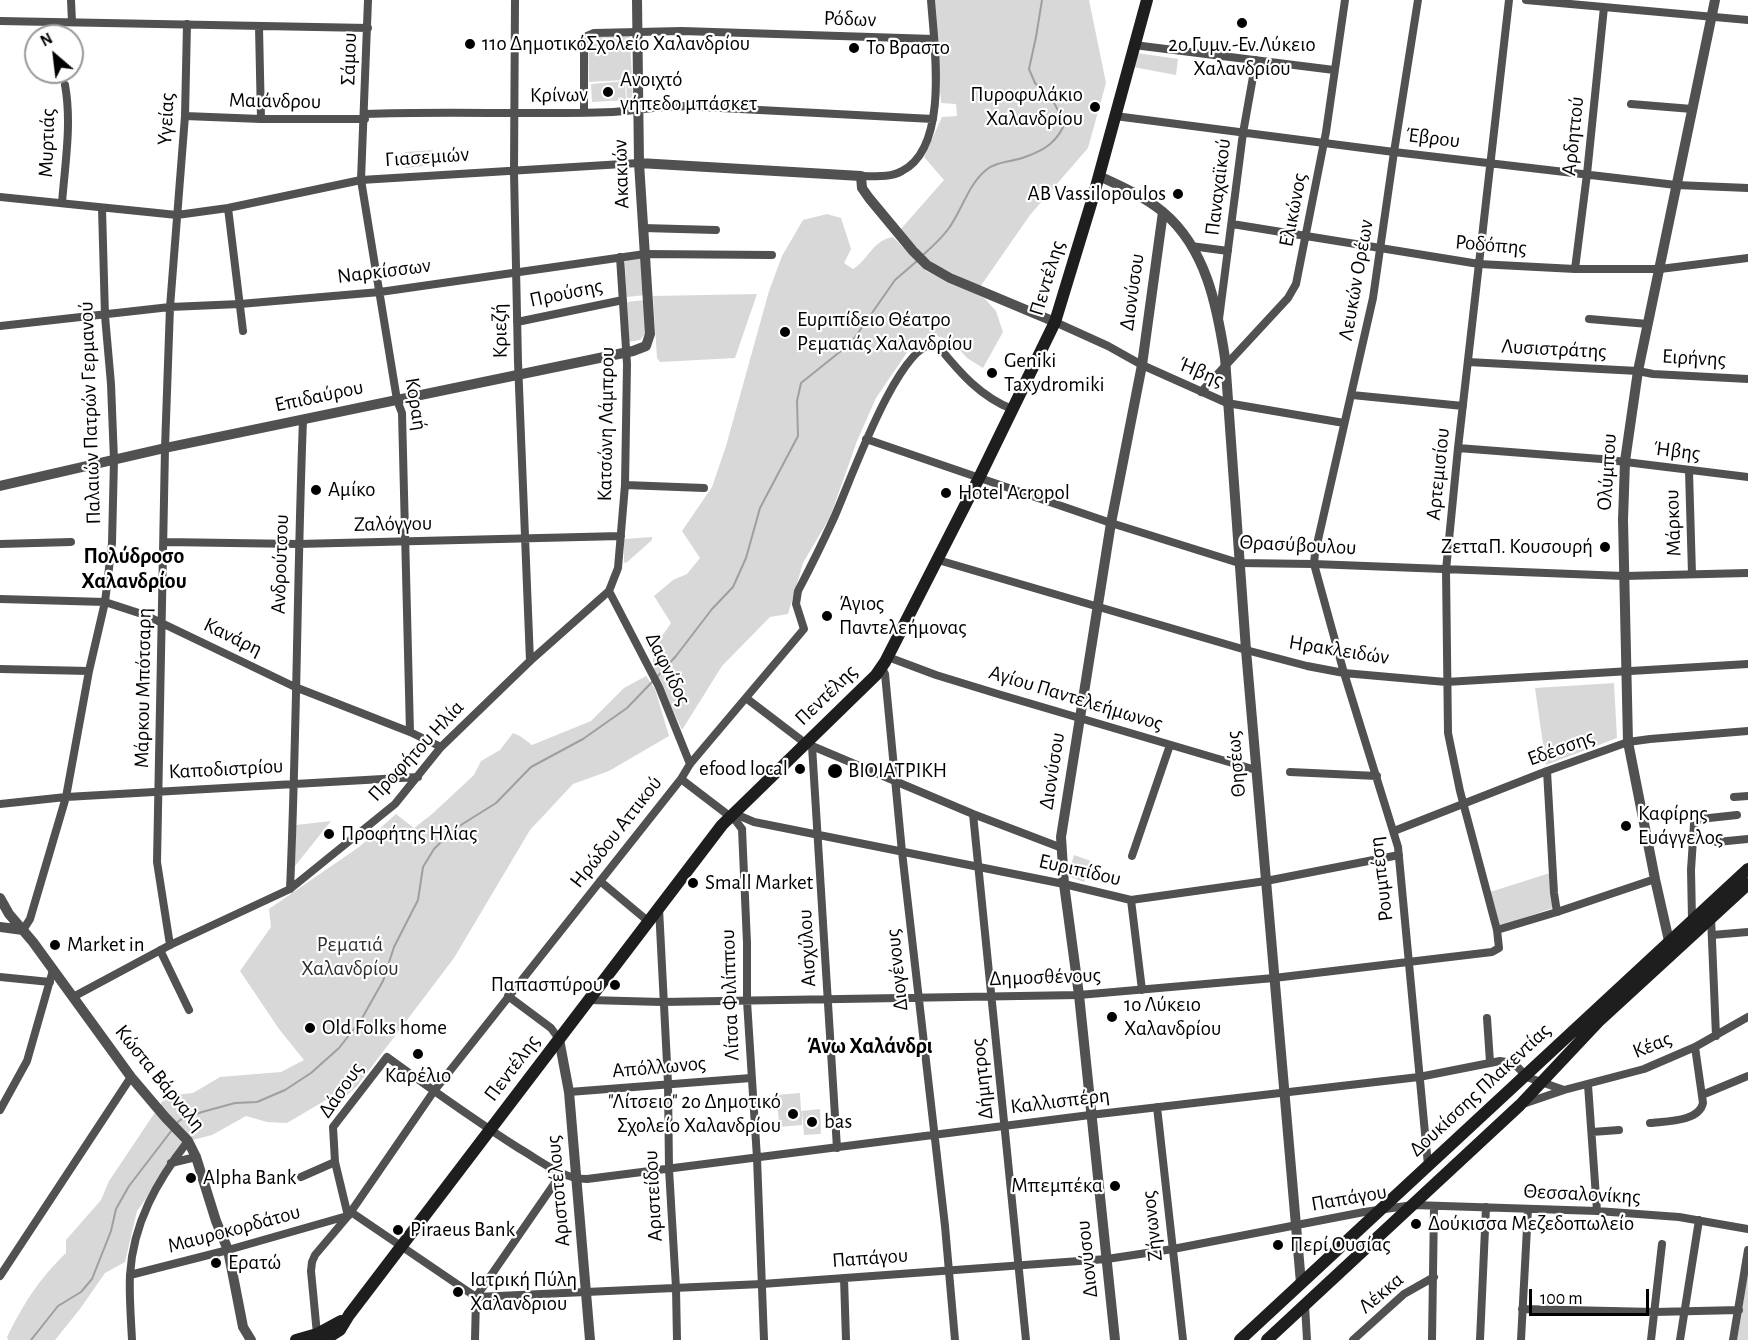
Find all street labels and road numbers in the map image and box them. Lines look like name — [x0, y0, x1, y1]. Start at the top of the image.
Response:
street label: Ρόδων — [823, 5, 877, 33]
street label: Σάμου — [335, 32, 363, 86]
street label: Κρίνων — [530, 82, 588, 108]
street label: Μαιάνδρου — [229, 88, 321, 114]
street label: Υγείας — [152, 92, 180, 146]
street label: Αρδηττού — [1556, 95, 1590, 177]
street label: Μυρτιάς — [33, 108, 61, 178]
street label: Έβρου — [1405, 122, 1461, 154]
street label: Παναχαϊκού — [1200, 137, 1236, 237]
street label: Ακακιών — [607, 139, 635, 209]
street label: Γιασεμιών — [384, 141, 470, 173]
street label: Ελικώνος — [1274, 171, 1312, 249]
street label: Λευκών Ορέων — [1333, 217, 1379, 343]
street label: Ροδόπης — [1454, 229, 1528, 261]
street label: Πεντέλης — [1024, 238, 1070, 318]
street label: Διονύσου — [1114, 252, 1150, 332]
street label: Ναρκίσσων — [336, 253, 432, 289]
street label: Προύσης — [527, 273, 605, 313]
street label: Παλαιών Πατρών Γερμανού — [74, 301, 106, 525]
street label: Κριεζή — [487, 303, 513, 359]
street label: Λυσιστράτης — [1501, 334, 1607, 364]
street label: Ειρήνης — [1661, 344, 1727, 372]
street label: Κατσώνη Λάμπρου — [592, 346, 620, 502]
street label: Ήβης — [1175, 351, 1227, 393]
street label: Επιδαύρου — [272, 374, 366, 418]
street label: Κοραή — [399, 376, 433, 432]
street label: Αρτεμισίου — [1421, 427, 1455, 521]
street label: Ολύμπου — [1592, 433, 1622, 511]
street label: Ήβης — [1652, 436, 1702, 466]
street label: Μάρκου — [1659, 489, 1687, 557]
street label: Ζαλόγγου — [354, 511, 432, 537]
street label: Ανδρούτσου — [266, 514, 294, 614]
street label: Θρασύβουλου — [1239, 529, 1357, 561]
street label: Μάρκου Μπότσαρη — [129, 608, 157, 768]
street label: Κανάρη — [200, 612, 266, 662]
street label: Δαφνίδος — [640, 629, 696, 709]
street label: Ηρακλειδών — [1287, 630, 1391, 670]
street label: Πεντέλης — [790, 659, 862, 731]
street label: Αγίου Παντελεήμωνος — [986, 660, 1166, 736]
street label: Προφήτου Ηλία — [363, 695, 469, 807]
street label: Εδέσσης — [1524, 724, 1598, 772]
street label: Θησέως — [1221, 730, 1251, 798]
street label: Διονύσου — [1033, 731, 1071, 811]
street label: Καποδιστρίου — [168, 753, 284, 785]
street label: Ηρώδου Αττικού — [564, 771, 668, 893]
street label: Ρουμπέση — [1363, 835, 1399, 923]
street label: Ευριπίδου — [1036, 848, 1124, 892]
street label: Αισχύλου — [792, 909, 822, 987]
street label: Διογένους — [880, 928, 914, 1012]
street label: Λίτσα Φιλίππου — [715, 929, 745, 1061]
street label: Δημοσθένους — [989, 962, 1101, 992]
street label: Δουκίσσης Πλακεντίας — [1404, 1018, 1556, 1162]
street label: Κώστα Βάρναλη — [109, 1020, 211, 1136]
street label: Κέας — [1629, 1026, 1675, 1064]
street label: Πεντέλης — [479, 1030, 545, 1106]
street label: Δήμητρος — [965, 1037, 999, 1121]
street label: Απόλλωνος — [611, 1050, 707, 1084]
street label: Δάσους — [313, 1057, 369, 1123]
street label: Καλλισπέρη — [1009, 1082, 1111, 1120]
street label: Αριστοτέλους — [541, 1134, 575, 1248]
street label: Αριστείδου — [638, 1150, 668, 1242]
street label: Θεσσαλονίκης — [1523, 1178, 1641, 1210]
street label: Παπάγου — [1309, 1179, 1389, 1217]
street label: Ζήνωνος — [1136, 1189, 1168, 1263]
street label: Μαυροκορδάτου — [165, 1199, 303, 1259]
street label: Διονύσου — [1070, 1219, 1104, 1299]
street label: Παπάγου — [831, 1243, 909, 1273]
street label: Λέκκα — [1353, 1267, 1409, 1319]

